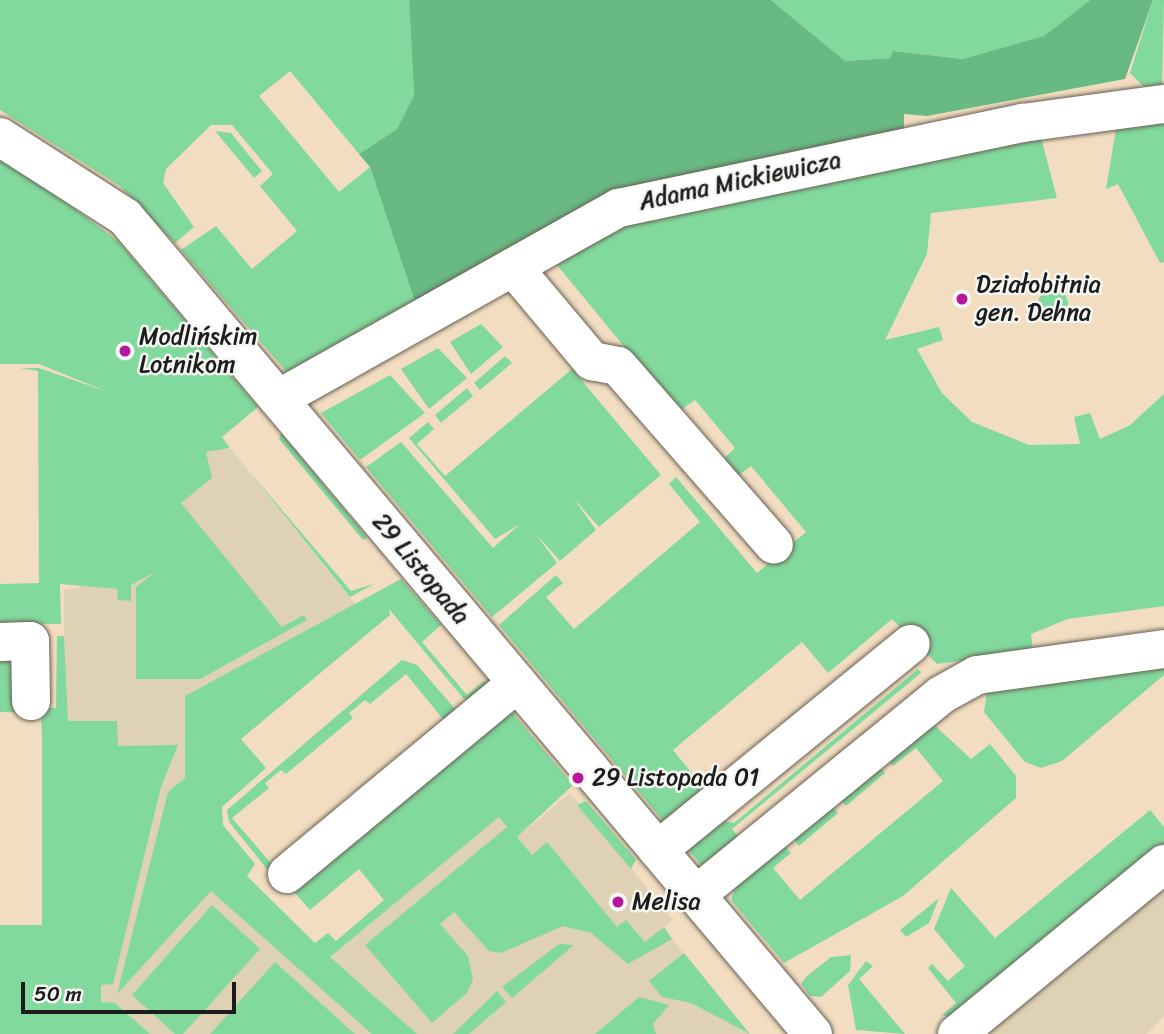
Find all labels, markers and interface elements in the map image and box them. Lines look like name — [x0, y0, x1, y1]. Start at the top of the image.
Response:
street label: Adama Mickiewicza — [637, 146, 843, 216]
place label: Działobitnia gen. Dehna — [976, 271, 1101, 327]
marker: Działobitnia gen. Dehna — [954, 291, 970, 307]
place label: Modlińskim Lotnikom — [139, 323, 257, 379]
marker: Modlińskim Lotnikom — [117, 343, 133, 359]
street label: 29 Listopada — [366, 508, 476, 630]
place label: 29 Listopada 01 — [592, 764, 759, 792]
marker: 29 Listopada 01 — [570, 770, 586, 786]
place label: Melisa — [632, 888, 700, 916]
marker: Melisa — [610, 894, 626, 910]
scale bar — [24, 968, 240, 1012]
text: 50 m — [34, 975, 82, 1013]

